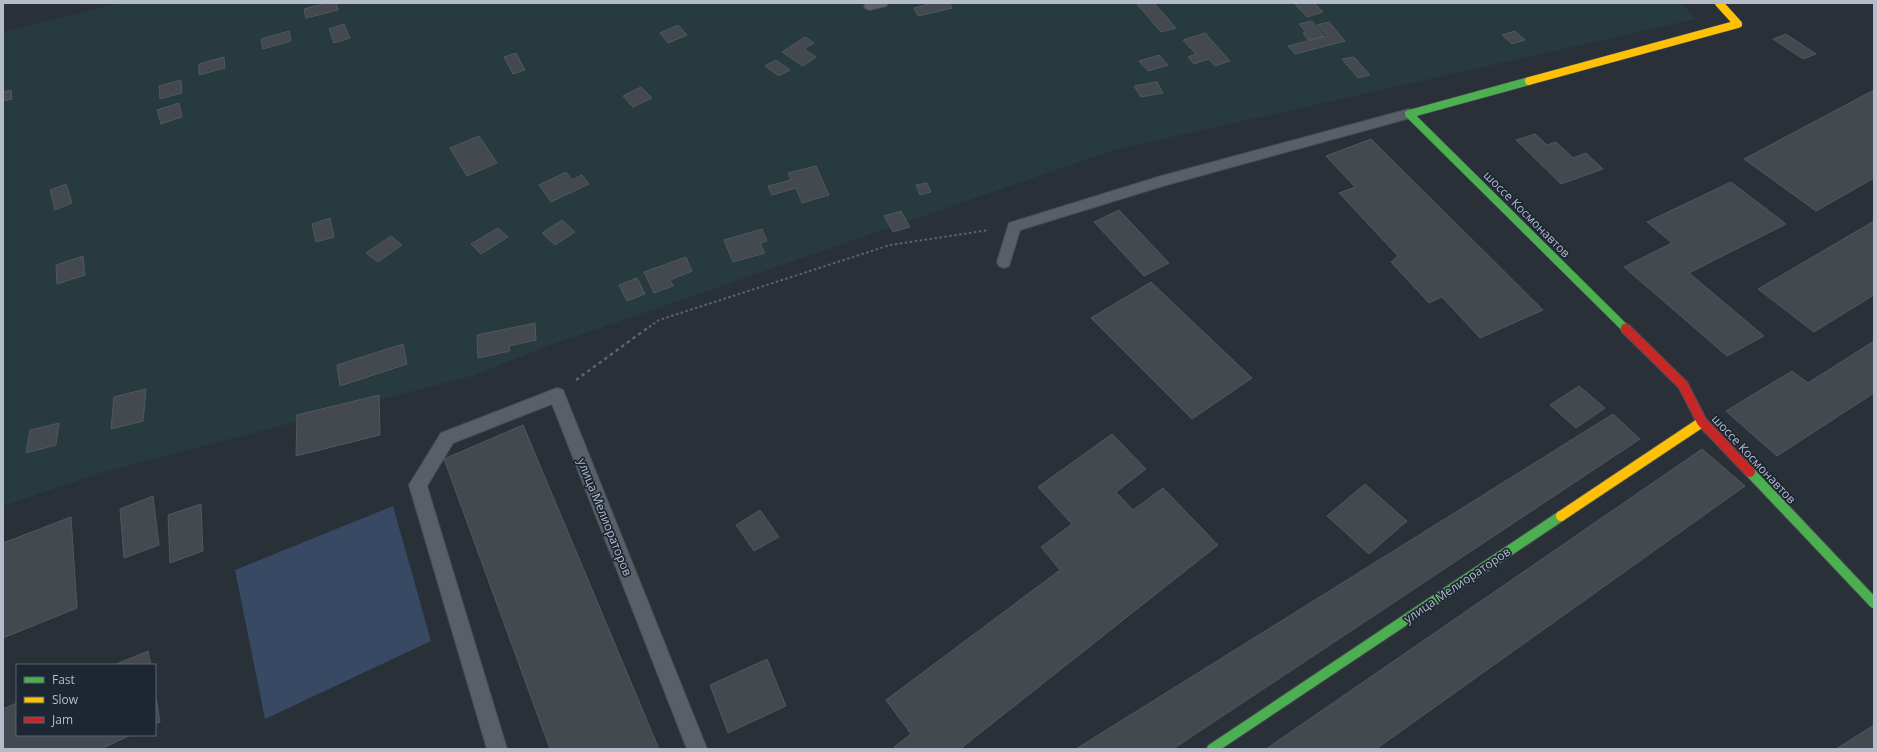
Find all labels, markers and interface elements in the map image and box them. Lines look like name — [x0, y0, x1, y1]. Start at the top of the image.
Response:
street label: шоссе Космонавтов — [1480, 167, 1574, 261]
street label: шоссе Космонавтов — [1708, 411, 1800, 507]
street label: улица Мелиораторов — [574, 456, 636, 578]
street label: улица Мелиораторов — [1400, 543, 1514, 627]
legend — [16, 664, 156, 736]
text: Fast — [52, 671, 75, 688]
text: Slow — [52, 691, 79, 708]
text: Jam — [51, 711, 73, 728]

